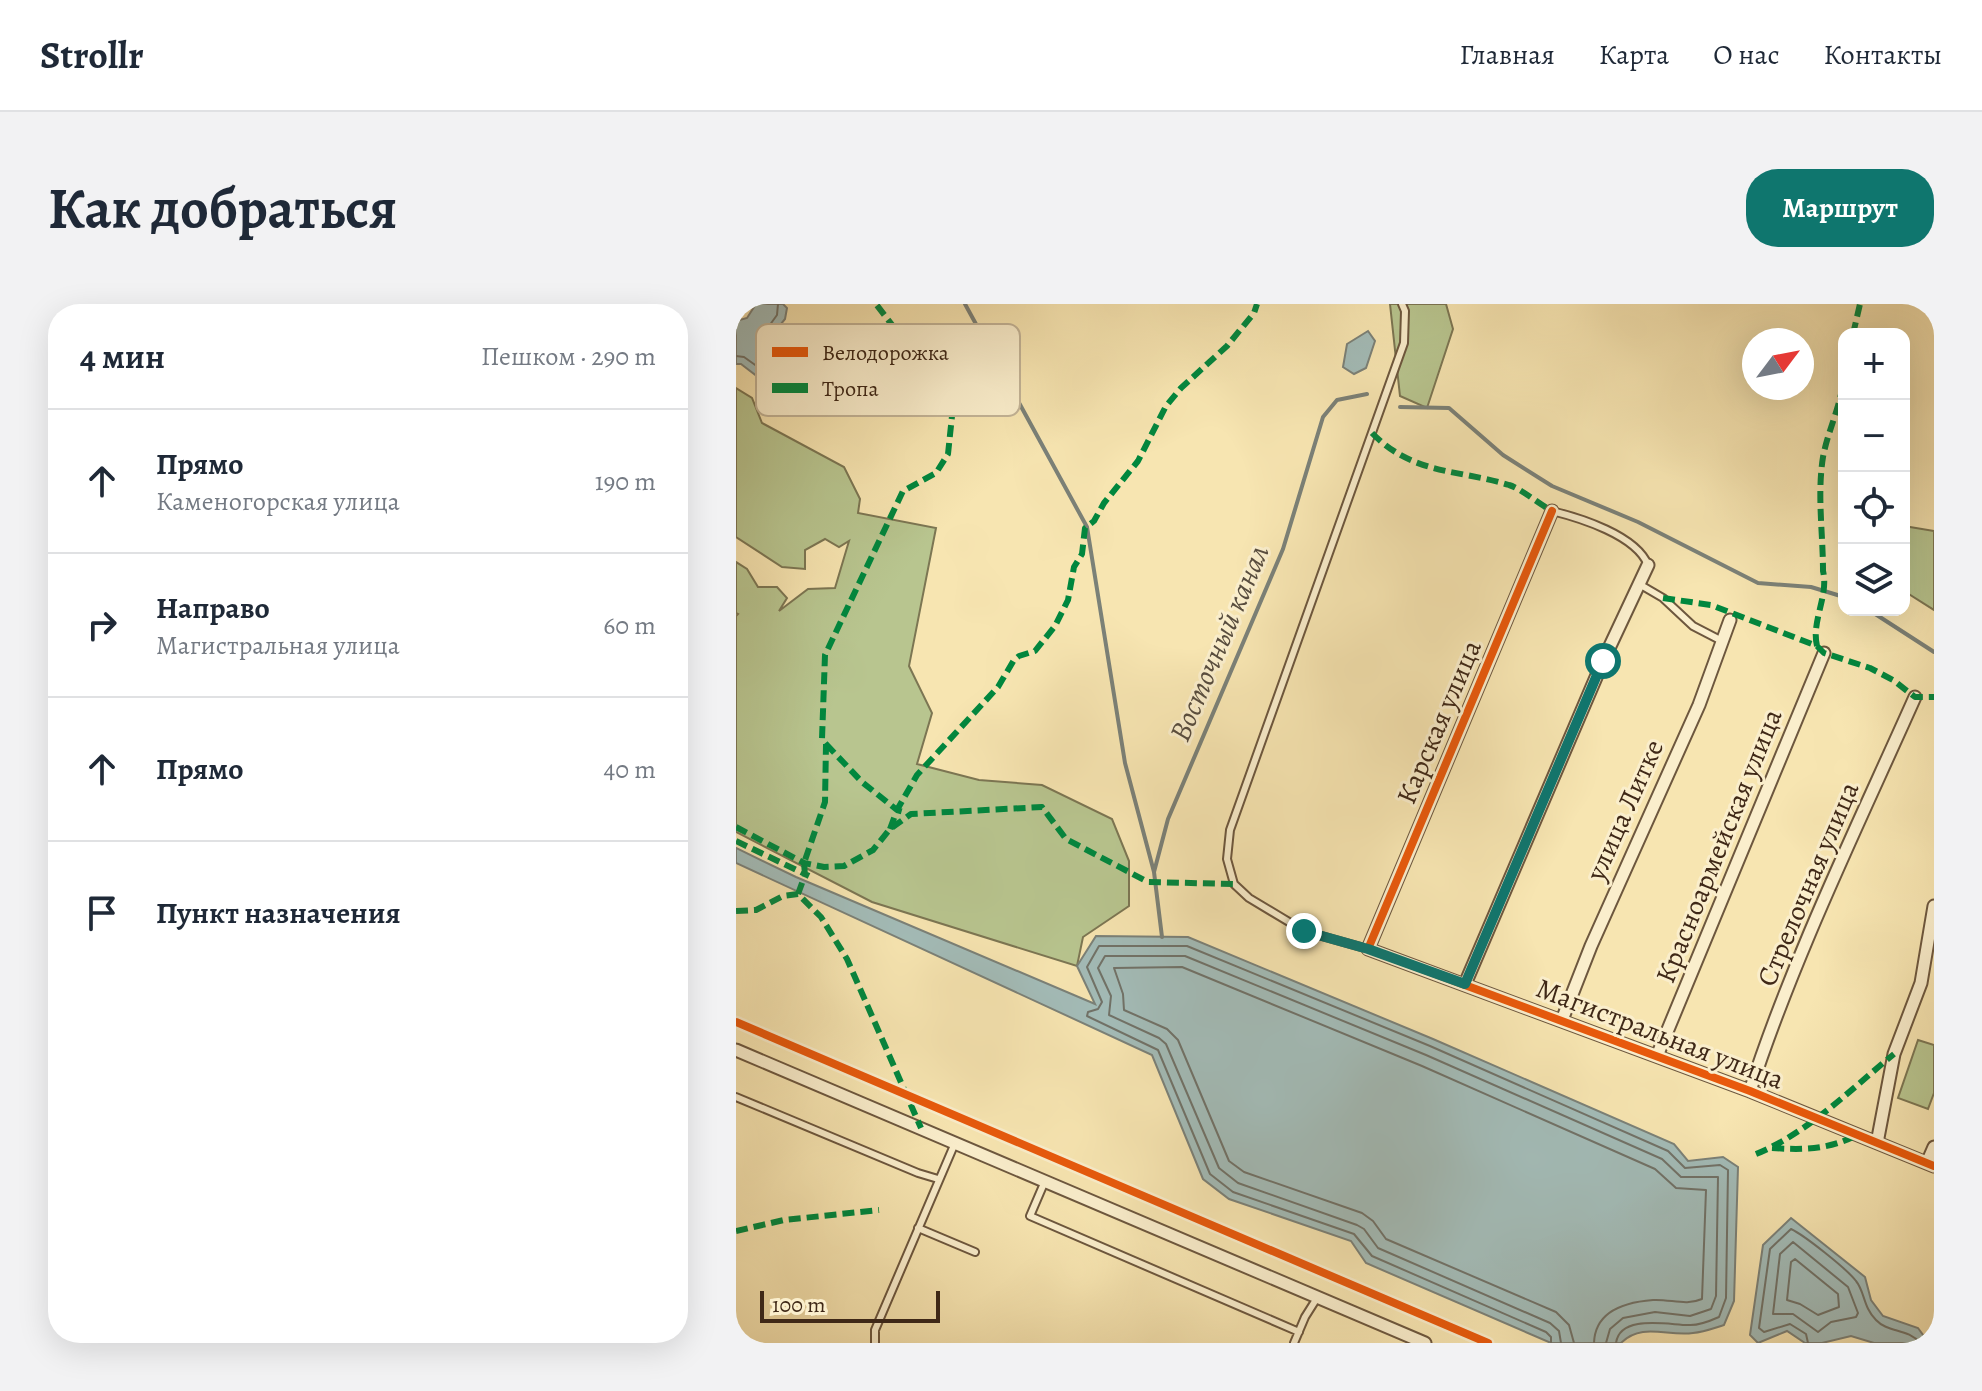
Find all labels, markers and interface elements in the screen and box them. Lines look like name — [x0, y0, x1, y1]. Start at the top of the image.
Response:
text: Strollr — [40, 29, 144, 81]
text: Главная — [1459, 36, 1555, 74]
text: Карта — [1599, 36, 1669, 74]
text: О нас — [1713, 36, 1780, 74]
text: Контакты — [1824, 36, 1942, 74]
button: Маршрут — [1746, 169, 1934, 247]
text: Как добраться — [48, 170, 397, 246]
legend — [756, 324, 1020, 416]
north arrow — [1742, 328, 1814, 400]
map controls — [1838, 328, 1910, 616]
button: + — [1838, 328, 1910, 400]
text: 4 мин — [80, 333, 165, 380]
text: Велодорожка — [822, 338, 950, 368]
text: Пешком · 290 m — [481, 339, 656, 374]
text: Тропа — [822, 374, 880, 404]
button: − — [1838, 400, 1910, 472]
text: Прямо — [156, 444, 243, 484]
icon: ahead — [80, 459, 124, 503]
text: 190 m — [595, 464, 656, 499]
button: locate — [1838, 472, 1910, 544]
text: Каменогорская улица — [156, 484, 400, 519]
water label: Восточный канал — [1160, 538, 1278, 747]
button: layers — [1838, 544, 1910, 616]
text: Направо — [156, 588, 270, 628]
icon: right — [80, 603, 124, 647]
text: 60 m — [603, 608, 656, 643]
text: Магистральная улица — [156, 628, 400, 663]
street label: Карская улица — [1387, 634, 1491, 810]
route start — [1585, 643, 1621, 679]
street label: Красноармейская улица — [1647, 703, 1791, 989]
street label: улица Литке — [1577, 733, 1673, 887]
icon: ahead — [80, 747, 124, 791]
text: Прямо — [156, 749, 243, 789]
text: 40 m — [604, 752, 656, 787]
street label: Стрелочная улица — [1748, 776, 1868, 992]
icon: arrive — [80, 891, 124, 935]
text: Пункт назначения — [156, 893, 401, 933]
route end — [1286, 913, 1322, 949]
street label: Магистральная улица — [1531, 969, 1789, 1099]
scale bar — [760, 1287, 940, 1323]
text: 100 m — [772, 1290, 826, 1320]

